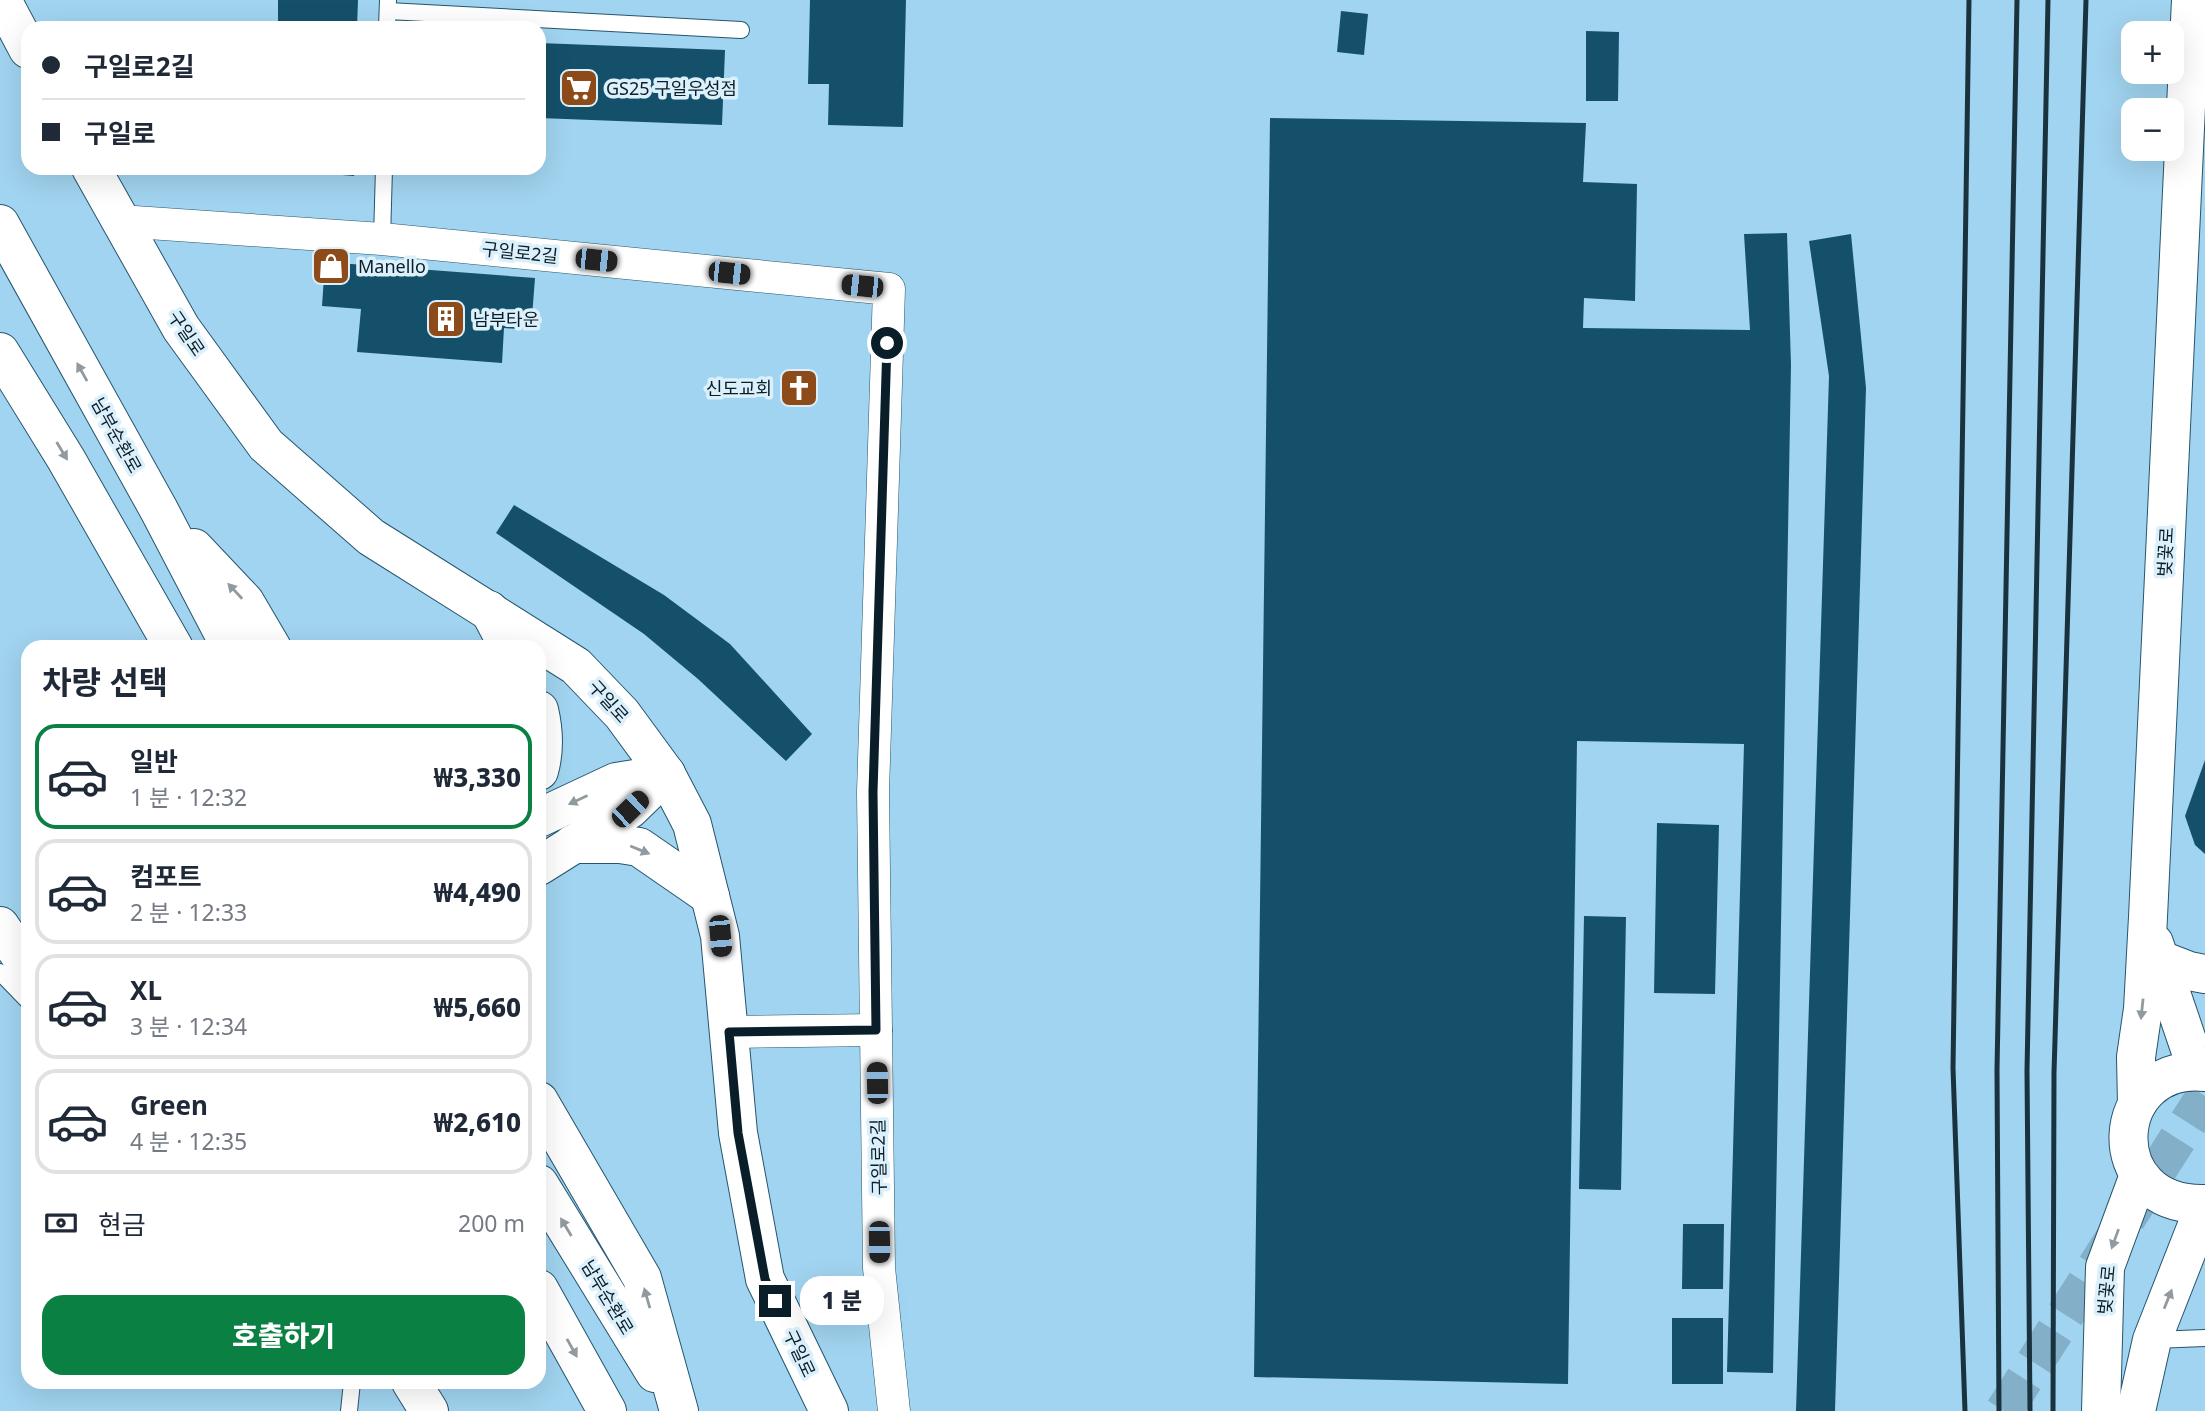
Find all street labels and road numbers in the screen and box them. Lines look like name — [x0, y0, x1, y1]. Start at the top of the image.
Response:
street label: 구일로2길 — [481, 236, 559, 268]
street label: 구일로 — [163, 306, 211, 360]
street label: 남부순환로 — [86, 393, 148, 477]
street label: 벚꽃로 — [2152, 527, 2178, 577]
street label: 구일로 — [583, 675, 635, 727]
street label: 구일로2길 — [865, 1119, 891, 1195]
street label: 남부순환로 — [576, 1255, 640, 1339]
street label: 벚꽃로 — [2092, 1264, 2120, 1316]
street label: 구일로 — [779, 1325, 821, 1381]

